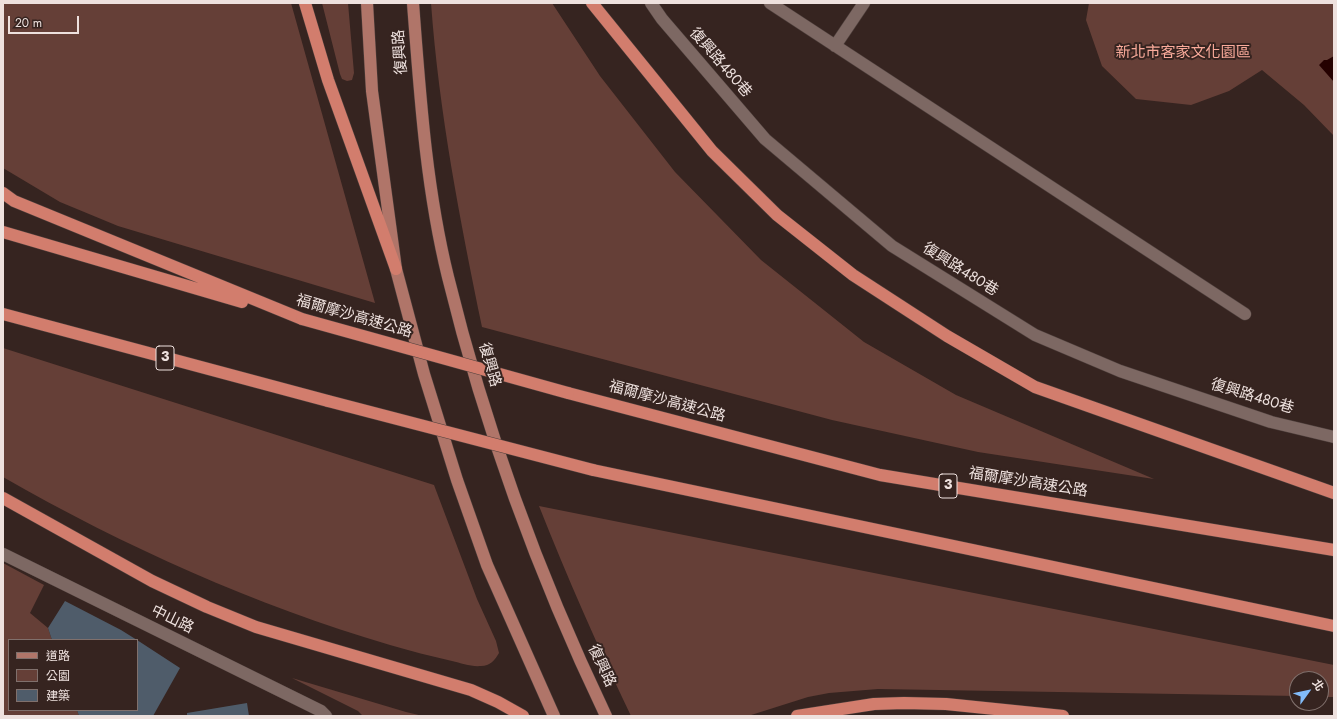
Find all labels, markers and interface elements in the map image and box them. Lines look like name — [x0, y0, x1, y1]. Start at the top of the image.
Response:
scale bar — [10, 8, 81, 34]
text: 20 m — [15, 14, 42, 32]
street label: 復興路480巷 — [685, 25, 755, 101]
street label: 復興路 — [390, 29, 412, 75]
park label: 新北市客家文化園區 — [1116, 44, 1250, 62]
street label: 復興路480巷 — [919, 240, 1001, 300]
street label: 福爾摩沙高速公路 — [294, 292, 414, 342]
street label: 復興路 — [474, 341, 504, 389]
road number: 3 — [156, 346, 174, 370]
street label: 復興路480巷 — [1208, 376, 1296, 418]
street label: 福爾摩沙高速公路 — [607, 378, 727, 426]
street label: 福爾摩沙高速公路 — [967, 465, 1089, 501]
road number: 3 — [939, 474, 957, 498]
street label: 中山路 — [148, 602, 196, 638]
legend — [8, 639, 138, 711]
street label: 復興路 — [583, 642, 619, 690]
text: 道路 — [46, 647, 70, 665]
text: 公園 — [46, 667, 70, 685]
north arrow — [1289, 671, 1329, 711]
text: 北 — [1309, 676, 1328, 694]
text: 建築 — [46, 687, 70, 705]

